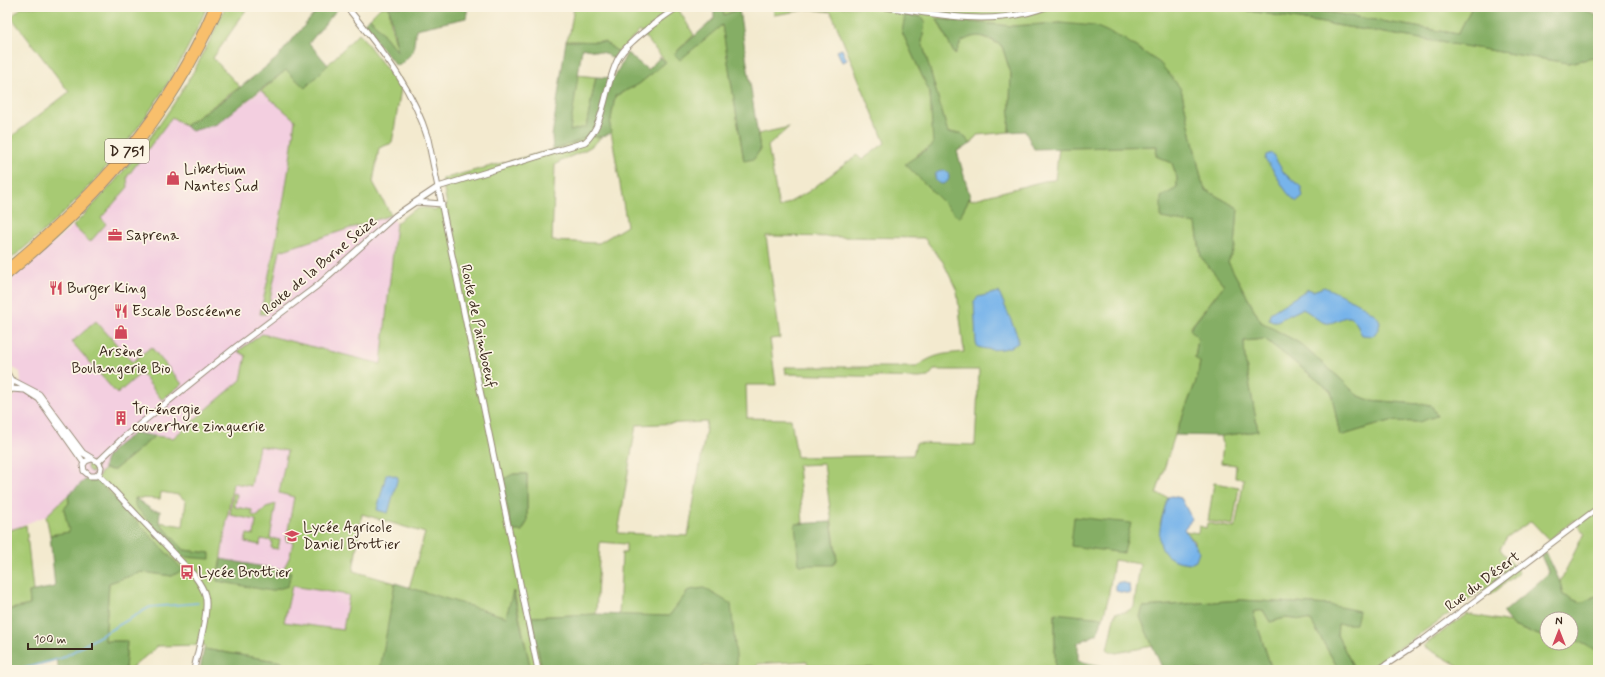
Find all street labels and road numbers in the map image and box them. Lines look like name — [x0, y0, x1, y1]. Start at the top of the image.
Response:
road number: D 751 — [105, 139, 149, 163]
street label: Route de la Borne Seize — [258, 212, 381, 320]
street label: Route de Paimboeuf — [455, 263, 501, 390]
street label: Rue du Désert — [1441, 547, 1524, 617]

